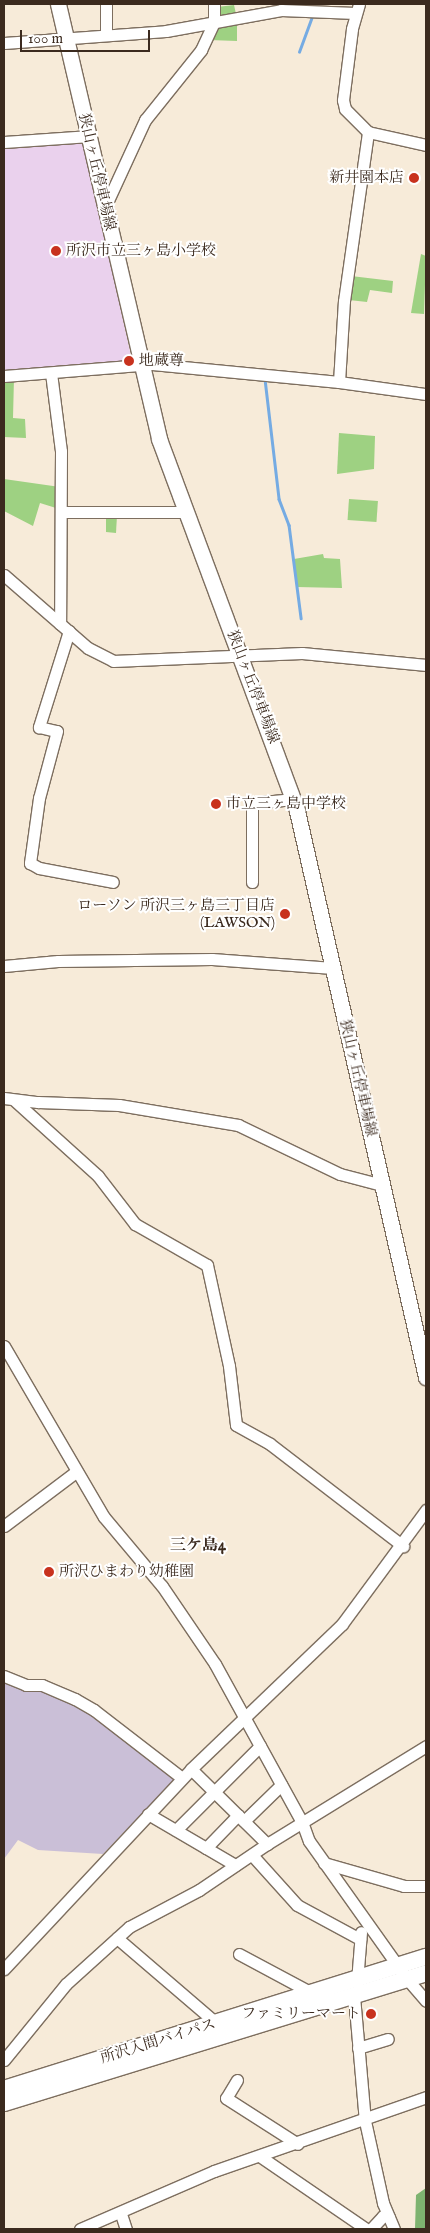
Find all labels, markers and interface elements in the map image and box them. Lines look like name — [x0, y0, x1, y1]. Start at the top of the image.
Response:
scale bar — [22, 20, 152, 52]
text: 100 m — [28, 29, 63, 48]
street label: 狭山ヶ丘停車場線 — [75, 112, 119, 232]
place label: 新井園本店 — [329, 169, 404, 187]
marker: 新井園本店 — [408, 172, 420, 184]
place label: 所沢市立三ヶ島小学校 — [66, 242, 216, 260]
marker: 所沢市立三ヶ島小学校 — [50, 245, 62, 257]
place label: 地蔵尊 — [139, 352, 184, 370]
marker: 地蔵尊 — [123, 355, 135, 367]
street label: 狭山ヶ丘停車場線 — [223, 628, 283, 746]
place label: 市立三ヶ島中学校 — [226, 795, 346, 813]
marker: 市立三ヶ島中学校 — [210, 798, 222, 810]
place label: ローソン 所沢三ヶ島三丁目店 (LAWSON) — [77, 896, 275, 931]
marker: ローソン 所沢三ヶ島三丁目店 (LAWSON) — [279, 908, 291, 920]
street label: 狭山ヶ丘停車場線 — [336, 1018, 380, 1138]
district label: 三ケ島4 — [170, 1536, 226, 1556]
place label: 所沢ひまわり幼稚園 — [59, 1563, 194, 1581]
marker: 所沢ひまわり幼稚園 — [43, 1566, 55, 1578]
place label: ファミリーマート — [241, 2005, 361, 2023]
marker: ファミリーマート — [365, 2008, 377, 2020]
street label: 所沢入間バイパス — [98, 2015, 218, 2067]

